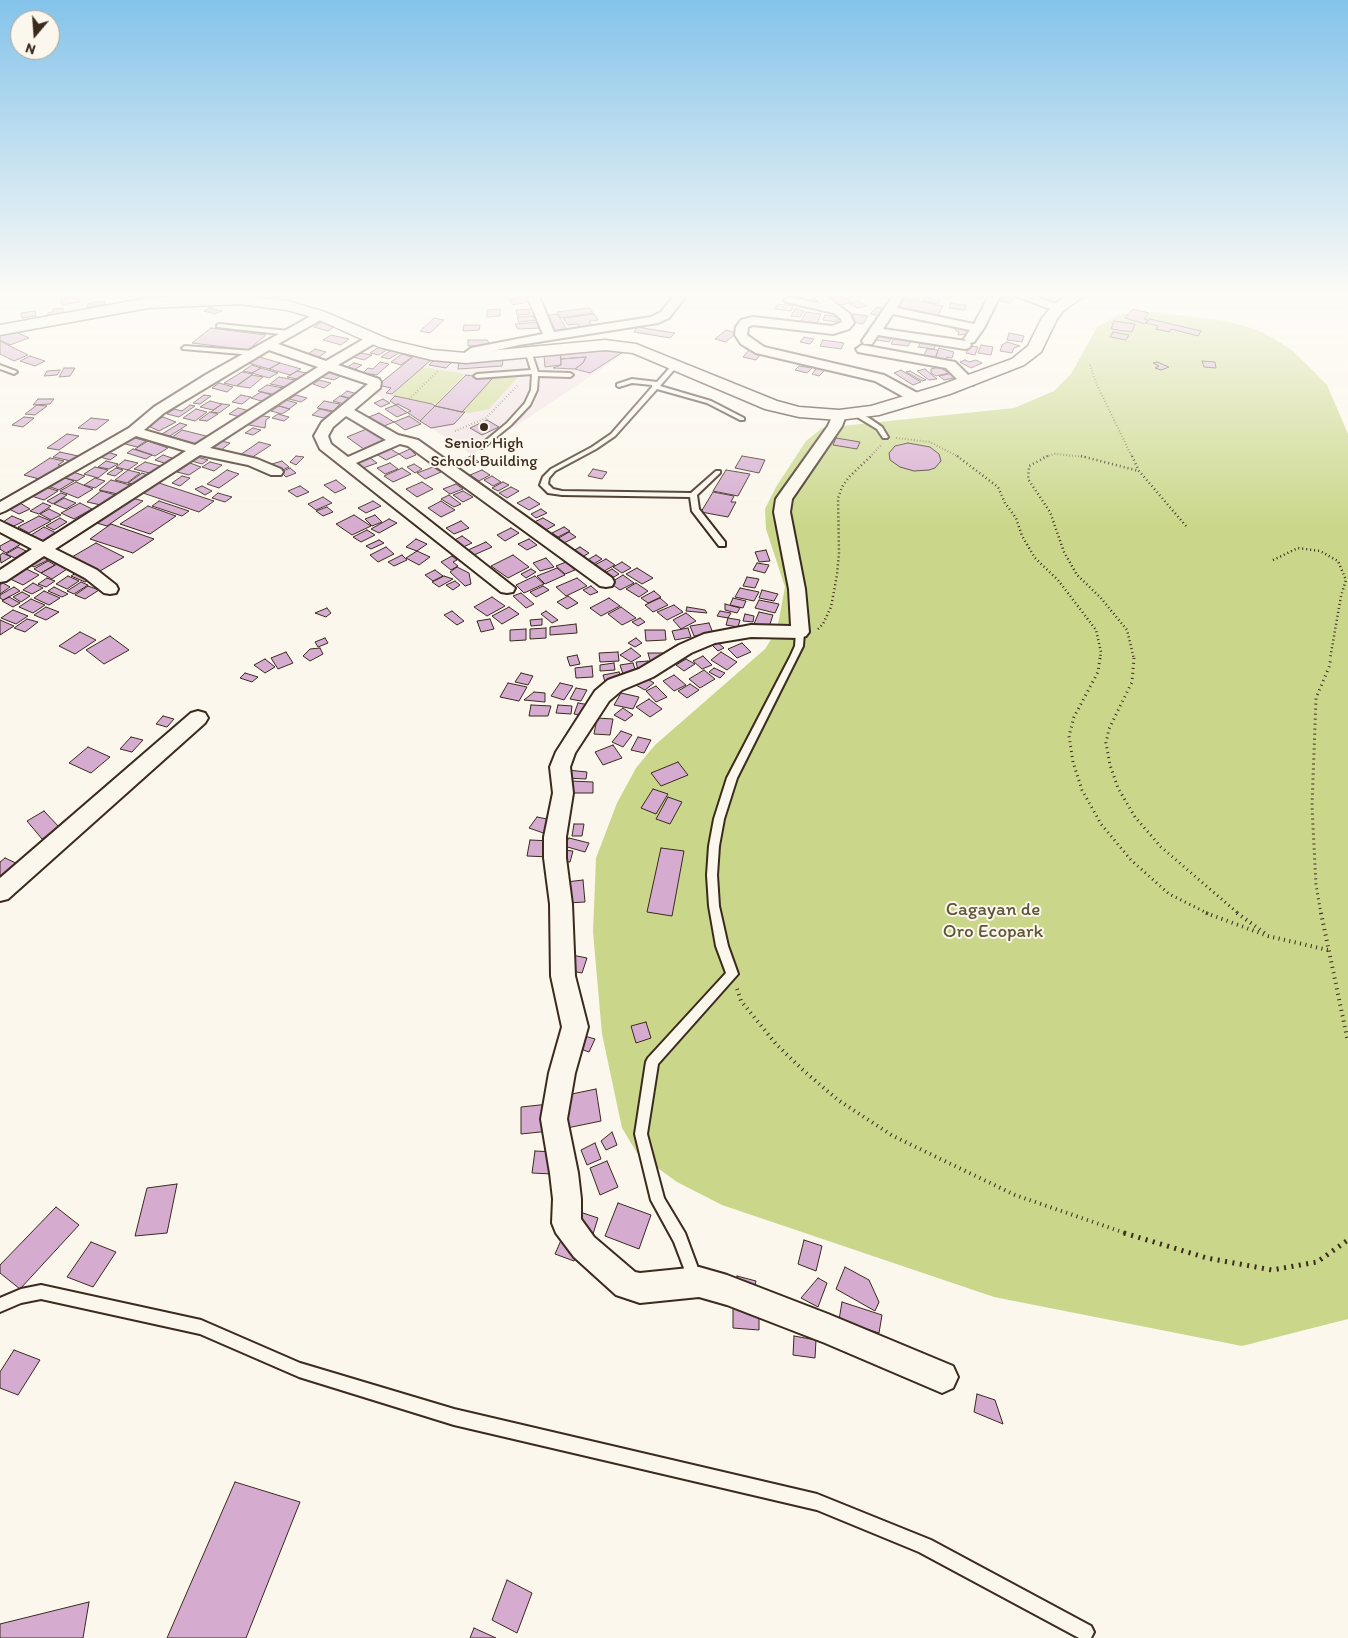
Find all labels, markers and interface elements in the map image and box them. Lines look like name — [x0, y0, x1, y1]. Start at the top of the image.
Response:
north arrow — [10, 10, 60, 60]
text: N — [23, 39, 38, 58]
marker: Senior High School Building — [478, 421, 490, 433]
place label: Senior High School Building — [431, 434, 537, 472]
park label: Cagayan de Oro Ecopark — [943, 899, 1043, 943]

